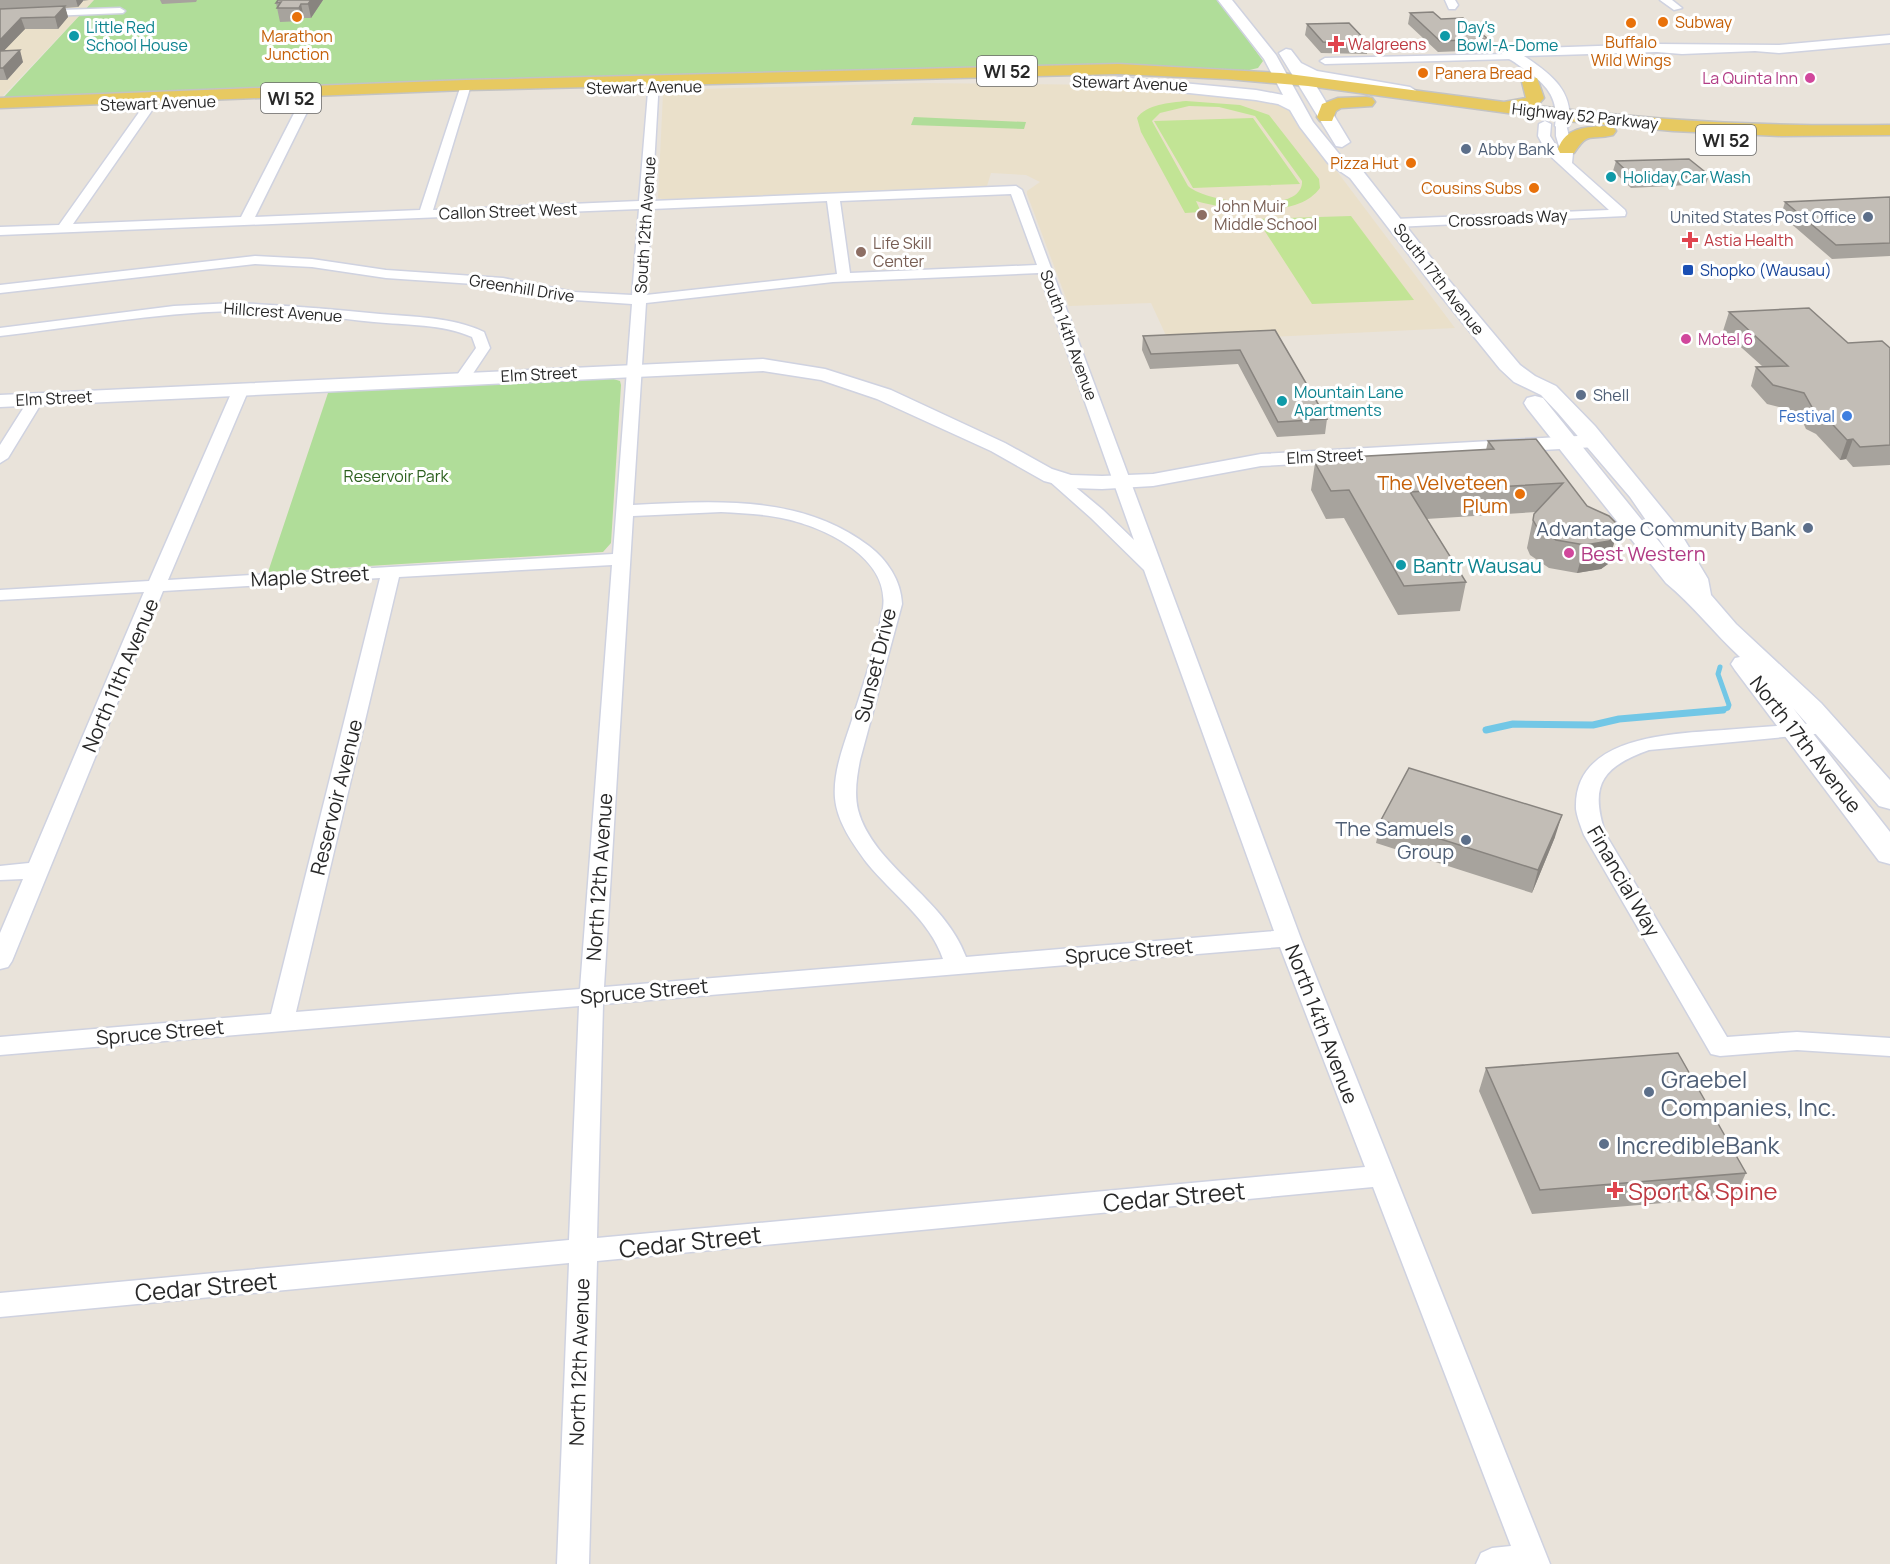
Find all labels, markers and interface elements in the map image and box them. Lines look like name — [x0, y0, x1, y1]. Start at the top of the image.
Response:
marker: Marathon Junction — [290, 10, 304, 24]
place label: Subway — [1675, 11, 1733, 33]
marker: Subway — [1656, 15, 1670, 29]
place label: Little Red School House — [86, 16, 188, 56]
place label: Day's Bowl-A-Dome — [1457, 16, 1558, 56]
marker: Buffalo Wild Wings — [1624, 16, 1638, 30]
place label: Marathon Junction — [261, 25, 333, 65]
marker: Little Red School House — [67, 29, 81, 43]
marker: Day's Bowl-A-Dome — [1438, 29, 1452, 43]
place label: Buffalo Wild Wings — [1591, 31, 1671, 71]
place label: Walgreens — [1348, 33, 1426, 55]
marker: Walgreens — [1329, 37, 1343, 51]
road number: WI 52 — [977, 56, 1037, 86]
place label: Panera Bread — [1435, 62, 1533, 84]
marker: Panera Bread — [1416, 66, 1430, 80]
place label: La Quinta Inn — [1702, 67, 1798, 89]
street label: Stewart Avenue — [1072, 70, 1188, 96]
marker: La Quinta Inn — [1803, 71, 1817, 85]
street label: Stewart Avenue — [586, 75, 702, 99]
road number: WI 52 — [261, 83, 321, 113]
street label: Stewart Avenue — [100, 90, 216, 116]
street label: Highway 52 Parkway — [1511, 97, 1660, 135]
road number: WI 52 — [1696, 125, 1756, 155]
place label: Abby Bank — [1478, 138, 1555, 160]
marker: Abby Bank — [1459, 142, 1473, 156]
place label: Pizza Hut — [1330, 152, 1399, 174]
street label: South 12th Avenue — [629, 156, 661, 294]
marker: Pizza Hut — [1404, 156, 1418, 170]
place label: Holiday Car Wash — [1623, 166, 1751, 188]
marker: Holiday Car Wash — [1604, 170, 1618, 184]
place label: Cousins Subs — [1421, 177, 1522, 199]
marker: Cousins Subs — [1527, 181, 1541, 195]
place label: John Muir Middle School — [1214, 195, 1317, 235]
street label: Callon Street West — [438, 198, 578, 224]
street label: Crossroads Way — [1448, 204, 1569, 232]
place label: United States Post Office — [1670, 206, 1856, 228]
marker: John Muir Middle School — [1195, 208, 1209, 222]
marker: United States Post Office — [1861, 210, 1875, 224]
street label: South 17th Avenue — [1388, 219, 1490, 339]
place label: Astia Health — [1704, 229, 1793, 251]
marker: Astia Health — [1681, 231, 1699, 249]
place label: Life Skill Center — [873, 232, 932, 272]
marker: Life Skill Center — [854, 245, 868, 259]
place label: Shopko (Wausau) — [1700, 259, 1832, 281]
marker: Shopko (Wausau) — [1681, 263, 1695, 277]
street label: South 14th Avenue — [1035, 267, 1103, 403]
street label: Greenhill Drive — [468, 269, 576, 307]
street label: Hillcrest Avenue — [223, 297, 343, 327]
place label: Motel 6 — [1698, 328, 1753, 350]
marker: Motel 6 — [1679, 332, 1693, 346]
street label: Elm Street — [500, 361, 578, 387]
place label: Mountain Lane Apartments — [1294, 381, 1404, 421]
place label: Shell — [1593, 384, 1629, 406]
street label: Elm Street — [15, 385, 93, 411]
marker: Shell — [1574, 388, 1588, 402]
marker: Mountain Lane Apartments — [1275, 394, 1289, 408]
place label: Festival — [1779, 405, 1835, 427]
marker: Festival — [1840, 409, 1854, 423]
street label: Elm Street — [1286, 443, 1364, 469]
park label: Reservoir Park — [344, 465, 449, 487]
place label: The Velveteen Plum — [1377, 469, 1508, 519]
marker: The Velveteen Plum — [1513, 487, 1527, 501]
place label: Advantage Community Bank — [1536, 515, 1797, 542]
marker: Advantage Community Bank — [1801, 521, 1815, 535]
place label: Best Western — [1581, 540, 1706, 567]
marker: Best Western — [1562, 546, 1576, 560]
place label: Bantr Wausau — [1413, 552, 1542, 579]
marker: Bantr Wausau — [1394, 558, 1408, 572]
street label: Maple Street — [250, 559, 370, 593]
street label: North 11th Avenue — [75, 594, 165, 756]
street label: Sunset Drive — [848, 605, 902, 725]
street label: North 17th Avenue — [1744, 670, 1868, 818]
street label: Reservoir Avenue — [304, 716, 368, 878]
street label: North 12th Avenue — [580, 792, 618, 962]
place label: The Samuels Group — [1335, 815, 1454, 865]
street label: Financial Way — [1581, 821, 1667, 942]
marker: The Samuels Group — [1459, 833, 1473, 847]
street label: Spruce Street — [1064, 932, 1194, 970]
street label: North 14th Avenue — [1279, 940, 1365, 1108]
street label: Spruce Street — [579, 972, 709, 1010]
street label: Spruce Street — [95, 1013, 225, 1051]
place label: Graebel Companies, Inc. — [1661, 1062, 1837, 1123]
marker: Graebel Companies, Inc. — [1642, 1085, 1656, 1099]
place label: IncredibleBank — [1616, 1128, 1780, 1161]
marker: IncredibleBank — [1597, 1137, 1611, 1151]
street label: Cedar Street — [1101, 1173, 1247, 1219]
place label: Sport & Spine — [1628, 1174, 1778, 1207]
marker: Sport & Spine — [1606, 1181, 1624, 1199]
street label: Cedar Street — [617, 1217, 763, 1265]
street label: Cedar Street — [133, 1263, 279, 1309]
street label: North 12th Avenue — [563, 1277, 595, 1447]

